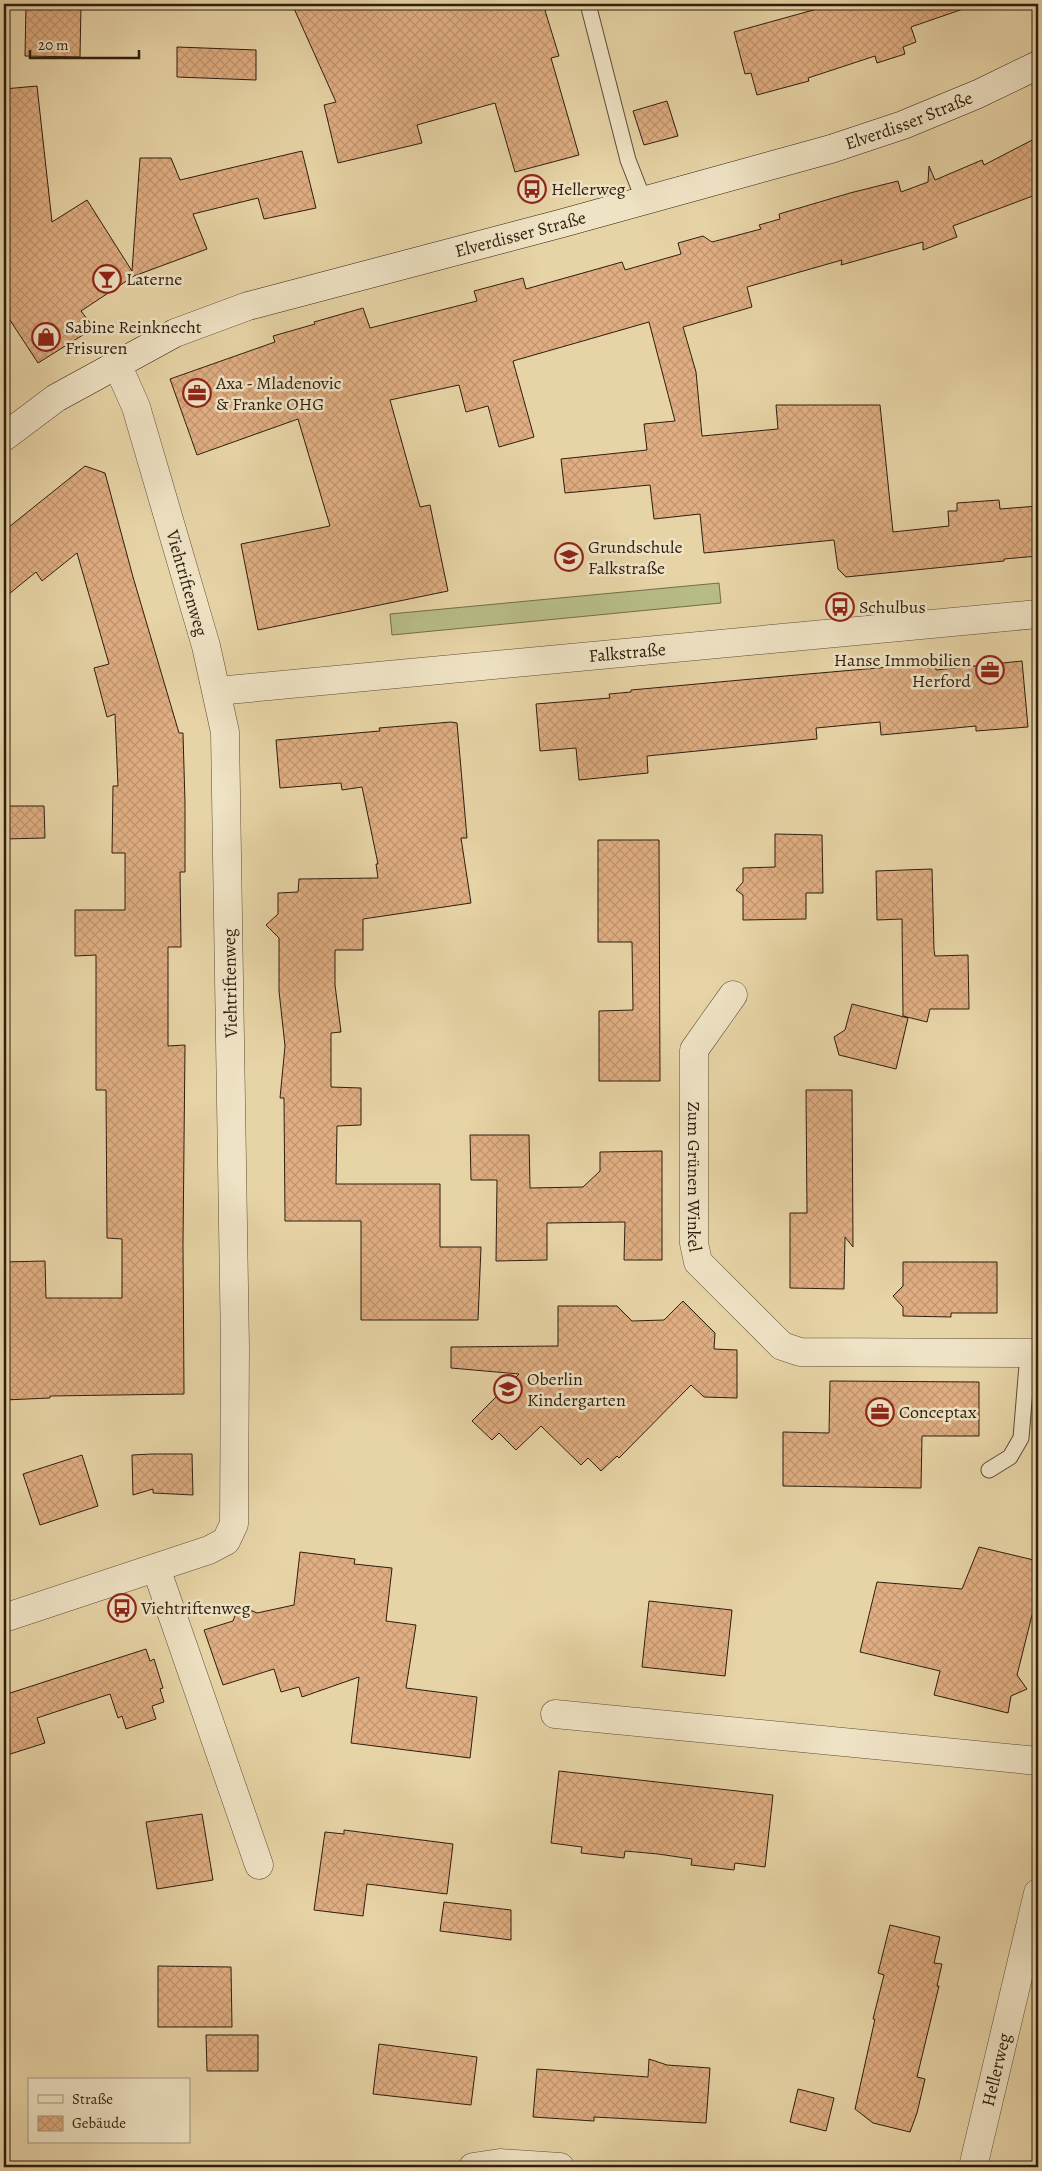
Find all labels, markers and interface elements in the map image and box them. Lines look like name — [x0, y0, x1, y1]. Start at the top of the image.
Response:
scale bar — [30, 28, 139, 60]
text: 20 m — [38, 35, 69, 55]
street label: Elverdisser Straße — [842, 86, 976, 156]
bus stop icon: Hellerweg — [517, 174, 547, 204]
place label: Hellerweg — [551, 177, 626, 201]
street label: Elverdisser Straße — [452, 205, 589, 263]
bar icon: Laterne — [92, 264, 122, 294]
place label: Laterne — [126, 267, 182, 291]
place label: Sabine Reinknecht Frisuren — [65, 315, 202, 360]
shop icon: Sabine Reinknecht Frisuren — [31, 322, 61, 352]
place label: Axa - Mladenovic & Franke OHG — [215, 371, 341, 416]
office icon: Axa - Mladenovic & Franke OHG — [182, 378, 212, 408]
street label: Viehtriftenweg — [160, 526, 214, 639]
place label: Grundschule Falkstraße — [588, 535, 682, 580]
school or university icon: Grundschule Falkstraße — [554, 542, 584, 572]
bus stop icon: Schulbus — [825, 592, 855, 622]
place label: Schulbus — [859, 595, 926, 619]
street label: Falkstraße — [588, 637, 667, 668]
place label: Hanse Immobilien Herford — [834, 648, 971, 693]
office icon: Hanse Immobilien Herford — [975, 655, 1005, 685]
street label: Viehtriftenweg — [217, 928, 243, 1039]
street label: Zum Grünen Winkel — [681, 1101, 708, 1255]
place label: Oberlin Kindergarten — [527, 1367, 626, 1412]
school or university icon: Oberlin Kindergarten — [493, 1374, 523, 1404]
office icon: Conceptax — [865, 1397, 895, 1427]
place label: Conceptax — [899, 1400, 977, 1424]
bus stop icon: Viehtriftenweg — [107, 1593, 137, 1623]
place label: Viehtriftenweg — [140, 1596, 251, 1620]
street label: Hellerweg — [976, 2031, 1016, 2109]
legend — [28, 2078, 190, 2144]
text: Straße — [72, 2089, 113, 2109]
text: Gebäude — [72, 2113, 126, 2133]

